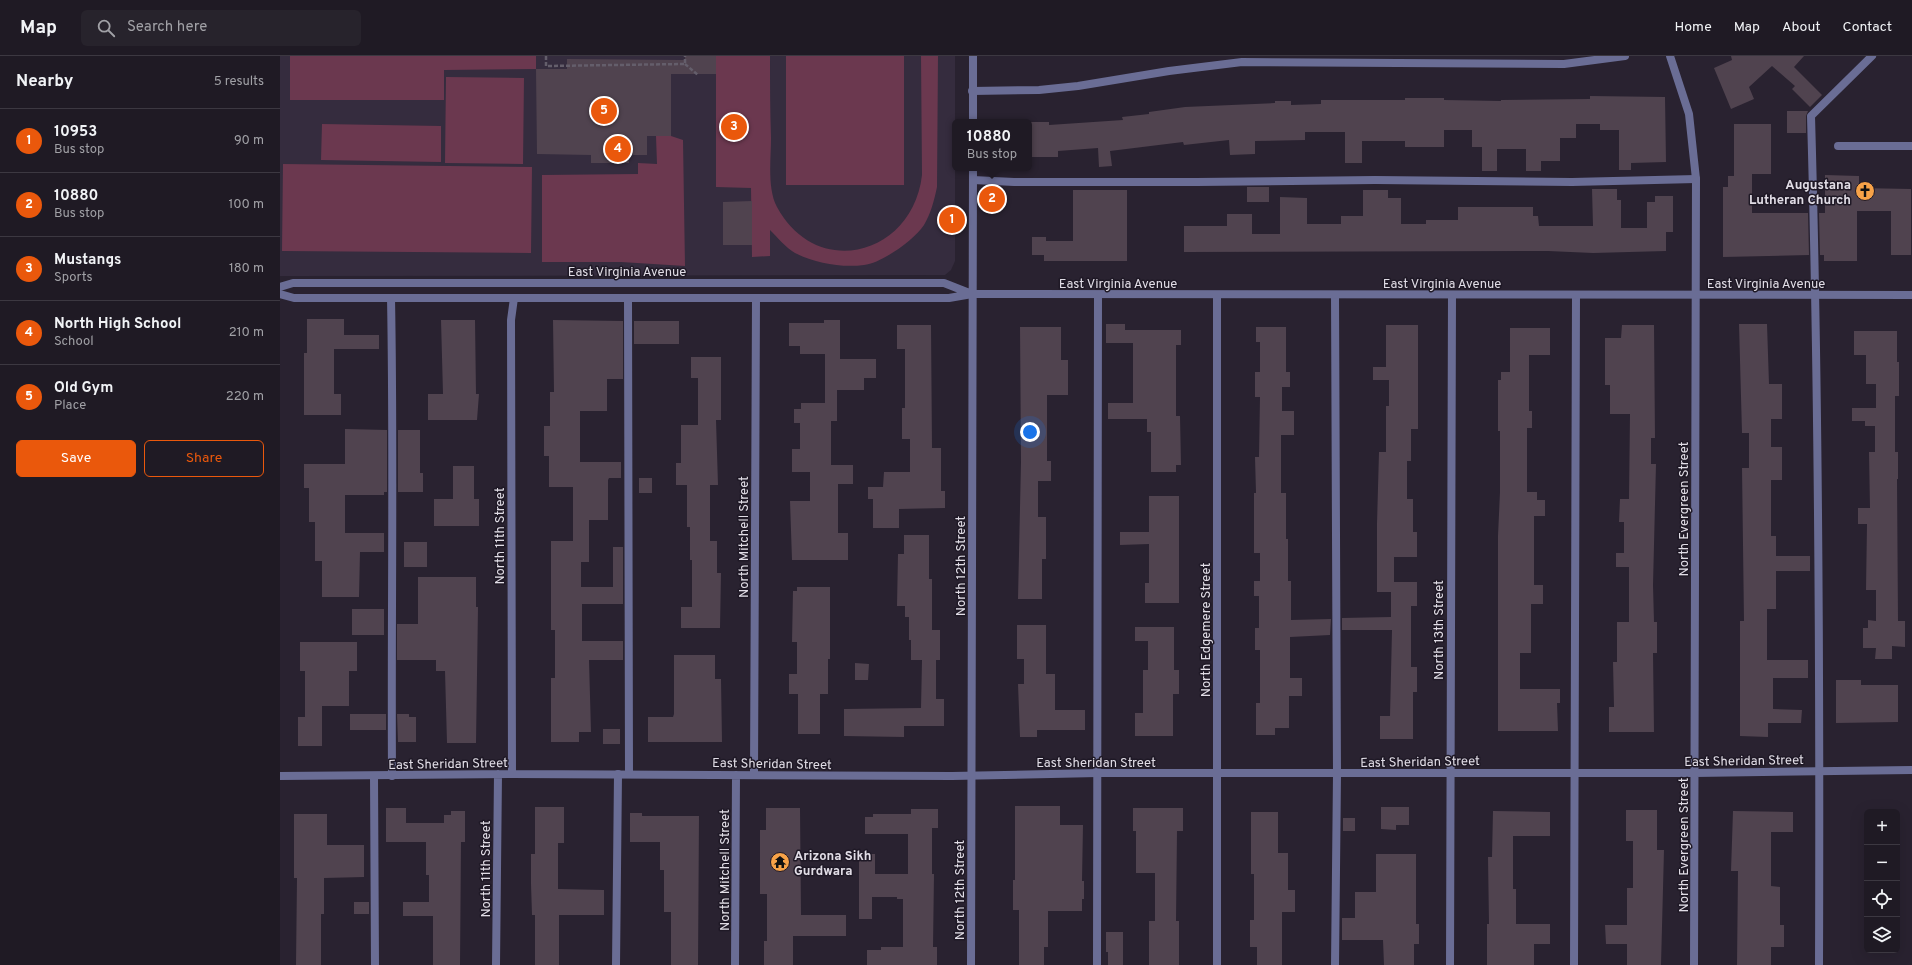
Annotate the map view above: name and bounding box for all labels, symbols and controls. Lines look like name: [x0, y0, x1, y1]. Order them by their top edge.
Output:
search box: [81, 10, 361, 46]
text: Map: [20, 16, 57, 40]
icon: search: [95, 17, 117, 39]
text: Search here: [127, 18, 207, 37]
text: Home: [1675, 19, 1712, 36]
text: Map: [1734, 19, 1760, 36]
text: About: [1782, 19, 1821, 36]
text: Contact: [1843, 19, 1892, 36]
text: Nearby: [16, 71, 73, 93]
text: 5 results: [214, 74, 264, 90]
pin: 5: [591, 96, 617, 126]
pin: 3: [721, 112, 747, 142]
popup: [952, 119, 1032, 171]
text: 10953: [54, 123, 97, 142]
text: 10880: [967, 128, 1011, 147]
text: 1: [26, 133, 32, 149]
text: 90 m: [234, 133, 264, 149]
pin: 4: [605, 134, 631, 164]
text: Bus stop: [54, 142, 104, 158]
text: Bus stop: [967, 147, 1017, 163]
place label: Augustana Lutheran Church: [1749, 178, 1851, 209]
church icon: Augustana Lutheran Church: [1854, 180, 1876, 202]
pin: 2: [979, 184, 1005, 214]
text: 10880: [54, 187, 98, 206]
text: 2: [25, 197, 33, 213]
text: 100 m: [228, 197, 264, 213]
pin: 1: [939, 205, 965, 235]
text: Bus stop: [54, 206, 104, 222]
text: Mustangs: [54, 251, 121, 270]
text: 3: [25, 261, 33, 277]
text: 180 m: [229, 261, 264, 277]
street label: East Virginia Avenue: [568, 265, 686, 281]
text: Sports: [54, 270, 93, 286]
street label: East Virginia Avenue: [1059, 277, 1177, 293]
street label: East Virginia Avenue: [1383, 277, 1501, 293]
street label: East Virginia Avenue: [1707, 277, 1825, 293]
text: North High School: [54, 315, 181, 334]
text: 4: [25, 325, 33, 341]
text: 210 m: [229, 325, 264, 341]
text: School: [54, 334, 94, 350]
text: Old Gym: [54, 379, 113, 398]
text: 5: [25, 389, 33, 405]
text: 220 m: [226, 389, 264, 405]
text: Place: [54, 398, 86, 414]
your location: [1020, 422, 1040, 442]
button: Save: [16, 440, 136, 477]
button: Share: [144, 440, 264, 477]
street label: North Evergreen Street: [1677, 441, 1693, 576]
street label: North Mitchell Street: [737, 476, 753, 598]
street label: North 11th Street: [493, 487, 509, 585]
street label: North 12th Street: [954, 516, 970, 616]
street label: North Edgemere Street: [1199, 563, 1215, 697]
street label: North 13th Street: [1432, 580, 1448, 680]
street label: East Sheridan Street: [1684, 753, 1804, 771]
street label: East Sheridan Street: [1360, 754, 1480, 772]
street label: East Sheridan Street: [388, 756, 508, 774]
street label: East Sheridan Street: [712, 756, 832, 774]
street label: East Sheridan Street: [1036, 756, 1156, 772]
street label: North Evergreen Street: [1677, 777, 1693, 912]
street label: North Mitchell Street: [718, 809, 734, 931]
map controls: [1864, 809, 1900, 953]
button: +: [1864, 809, 1900, 845]
street label: North 11th Street: [479, 820, 495, 918]
street label: North 12th Street: [953, 840, 969, 940]
button: −: [1864, 845, 1900, 881]
place label: Arizona Sikh Gurdwara: [794, 849, 871, 880]
temple icon: Arizona Sikh Gurdwara: [769, 851, 791, 873]
button: locate: [1864, 881, 1900, 917]
button: layers: [1864, 917, 1900, 953]

